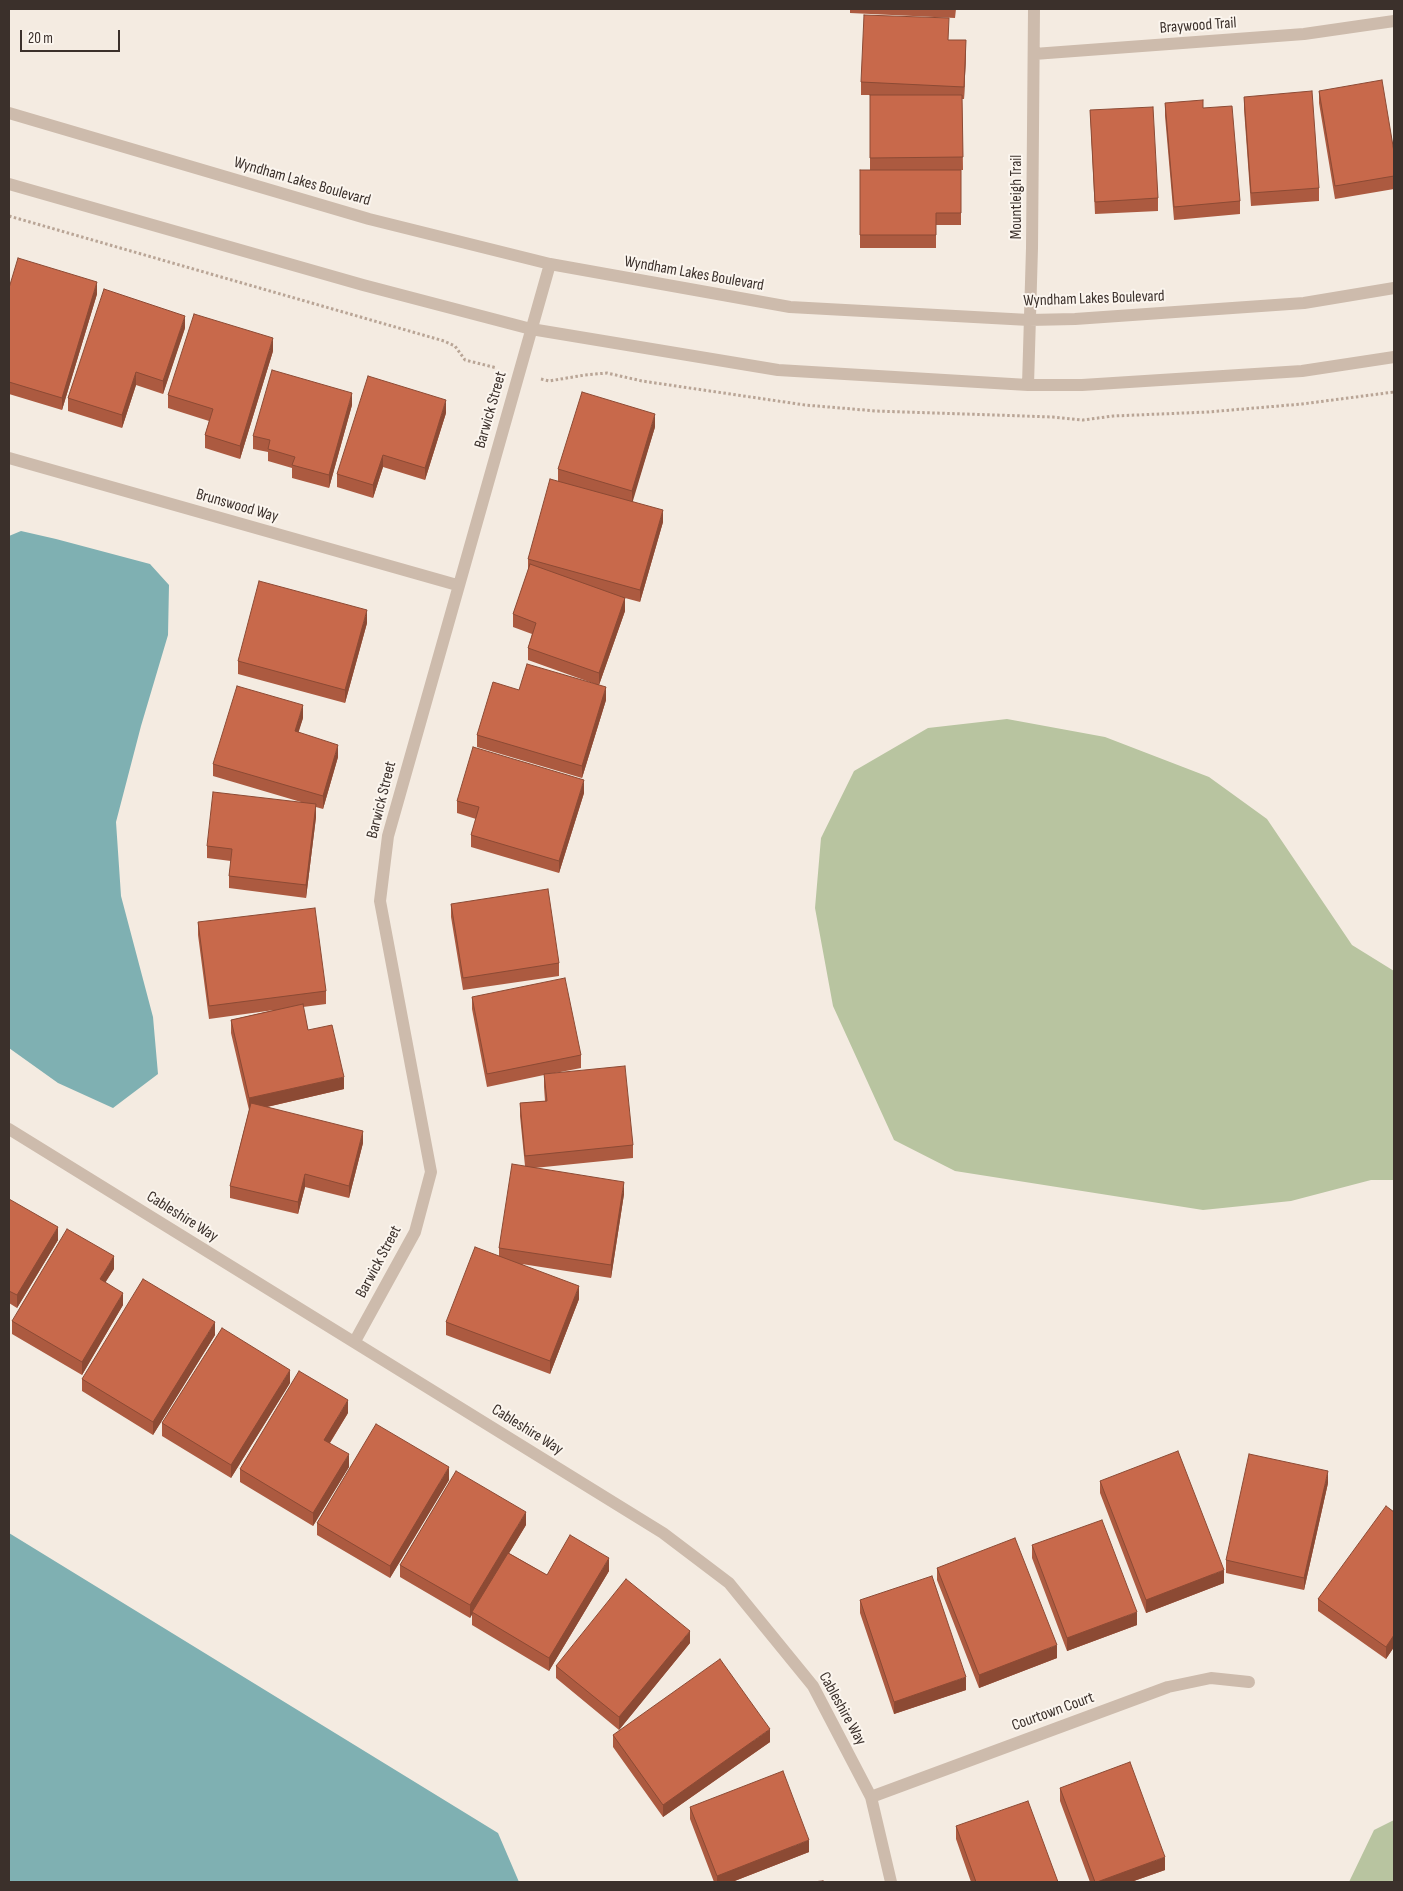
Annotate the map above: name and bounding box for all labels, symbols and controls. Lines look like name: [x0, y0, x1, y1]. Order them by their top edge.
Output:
street label: Braywood Trail: [1159, 14, 1237, 38]
scale bar: [22, 20, 122, 52]
text: 20 m: [28, 29, 53, 48]
street label: Wyndham Lakes Boulevard: [231, 153, 373, 211]
street label: Mountleigh Trail: [1007, 155, 1027, 239]
street label: Wyndham Lakes Boulevard: [623, 252, 765, 296]
street label: Wyndham Lakes Boulevard: [1023, 287, 1165, 311]
street label: Barwick Street: [471, 369, 511, 451]
street label: Brunswood Way: [194, 485, 280, 527]
street label: Barwick Street: [363, 759, 401, 841]
street label: Cableshire Way: [143, 1187, 221, 1247]
street label: Barwick Street: [352, 1223, 406, 1301]
street label: Cableshire Way: [488, 1400, 566, 1460]
street label: Cableshire Way: [814, 1669, 870, 1749]
street label: Courtown Court: [1009, 1688, 1097, 1736]

